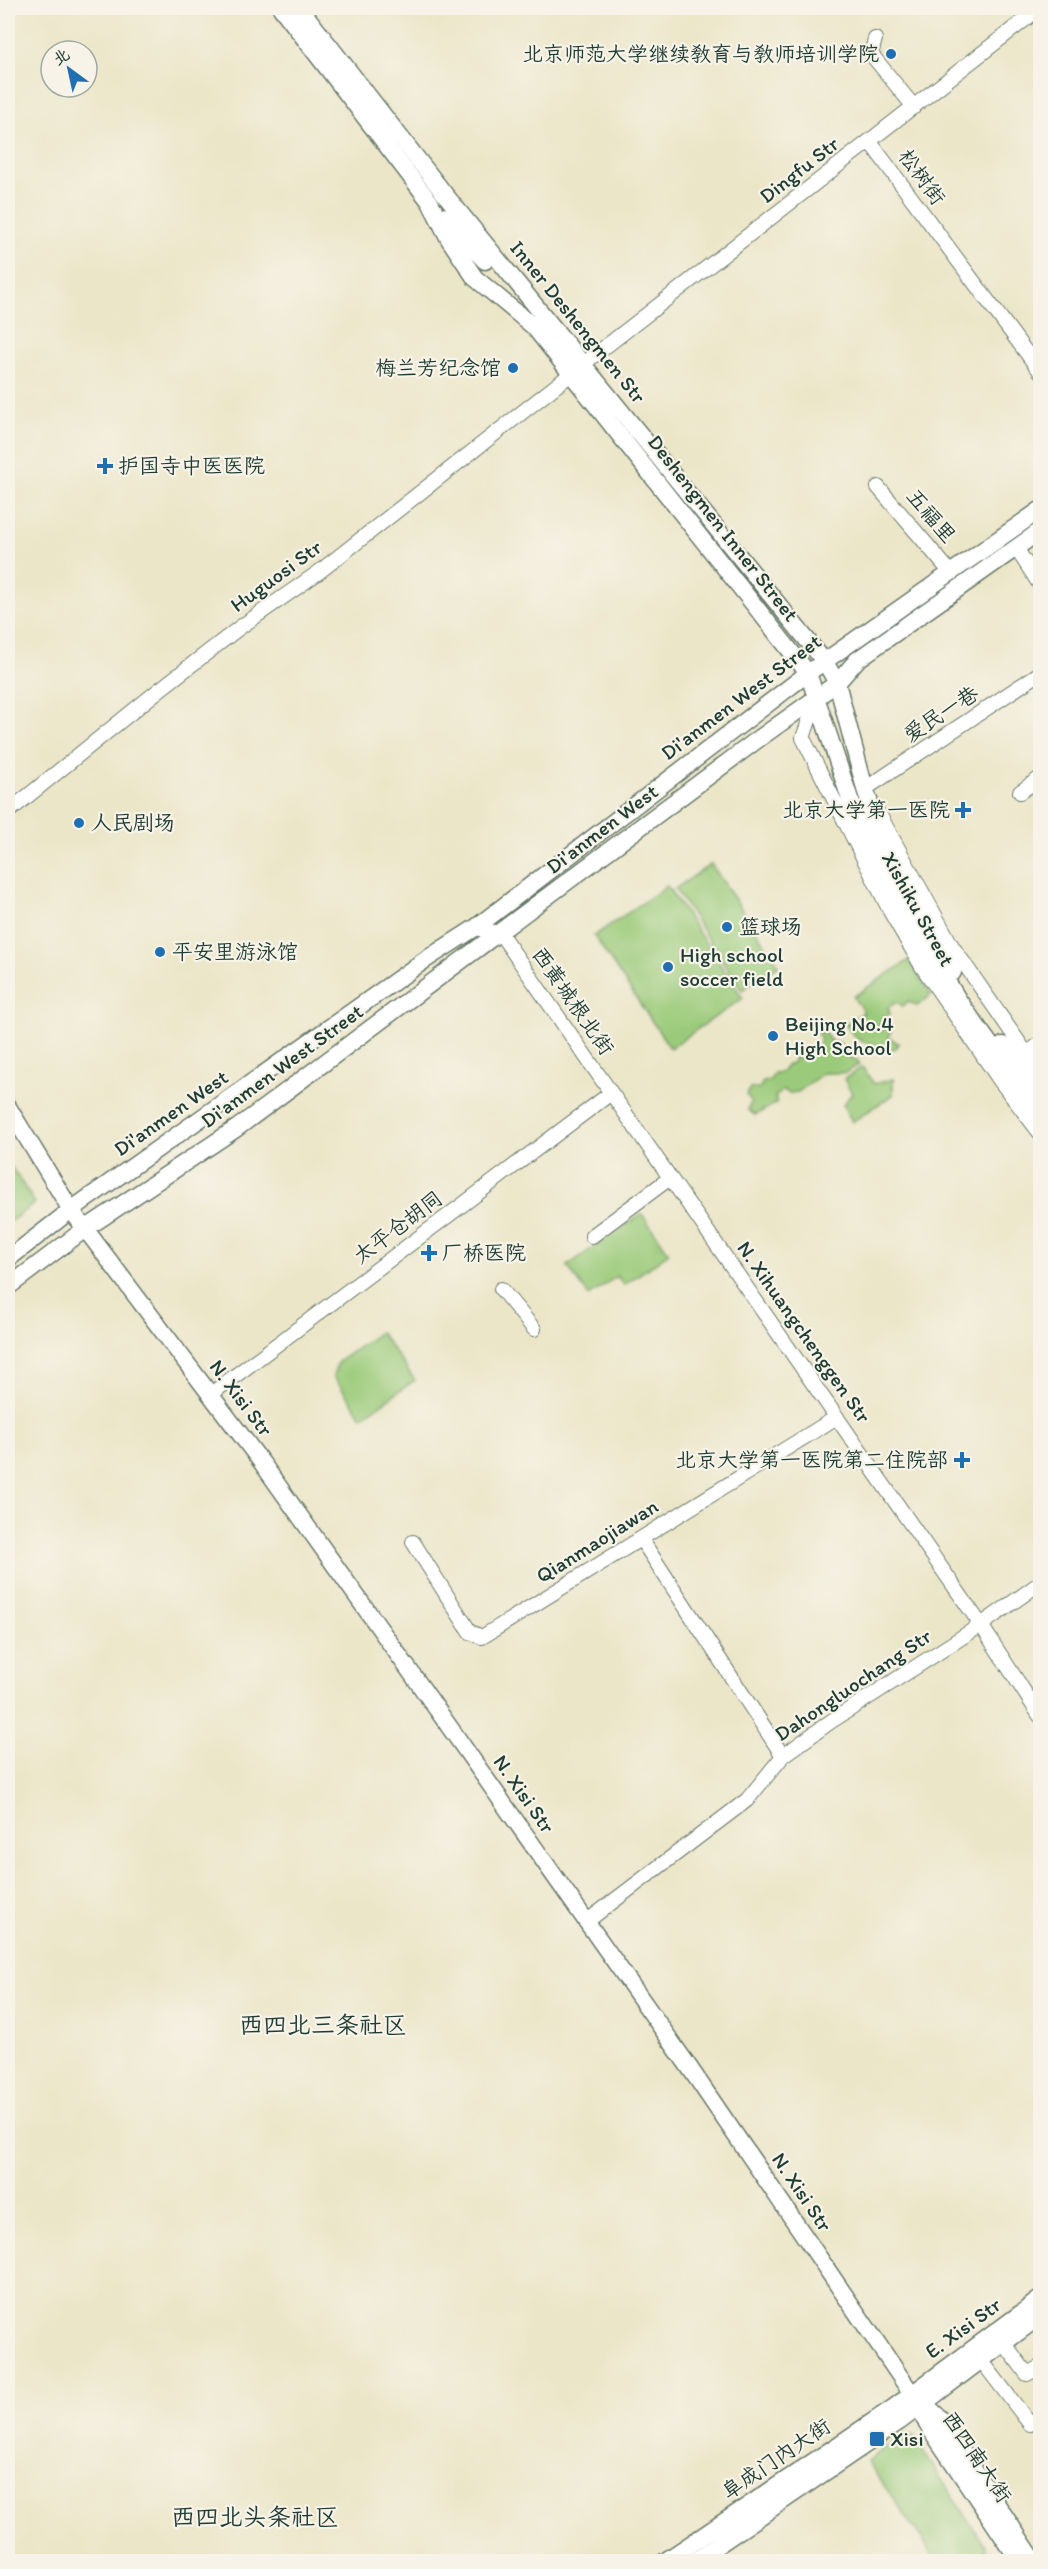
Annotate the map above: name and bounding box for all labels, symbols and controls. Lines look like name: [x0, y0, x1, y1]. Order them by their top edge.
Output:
north arrow: [39, 39, 99, 99]
place label: 北京师范大学继续教育与教师培训学院: [522, 41, 879, 66]
text: 北: [49, 45, 73, 69]
marker: 北京师范大学继续教育与教师培训学院: [884, 47, 898, 61]
street label: Dingfu Str: [754, 131, 843, 208]
street label: 松树街: [894, 144, 951, 210]
street label: Inner Deshengmen Str: [505, 235, 652, 408]
place label: 梅兰芳纪念馆: [375, 355, 501, 380]
marker: 梅兰芳纪念馆: [506, 361, 520, 375]
street label: Deshengmen Inner Street: [643, 429, 804, 626]
place label: 护国寺中医医院: [118, 453, 265, 478]
marker: 护国寺中医医院: [96, 457, 114, 475]
street label: 五福里: [902, 484, 961, 548]
street label: Huguosi Str: [225, 534, 327, 617]
street label: Di'anmen West Street: [656, 628, 826, 765]
street label: 爱民一巷: [899, 680, 983, 747]
street label: Di'anmen West: [541, 778, 663, 879]
place label: 北京大学第一医院: [782, 797, 950, 822]
marker: 北京大学第一医院: [954, 801, 972, 819]
place label: 人民剧场: [91, 810, 175, 835]
marker: 人民剧场: [72, 816, 86, 830]
street label: Xishiku Street: [877, 847, 960, 970]
place label: 篮球场: [739, 914, 802, 939]
marker: 篮球场: [720, 920, 734, 934]
place label: 平安里游泳馆: [172, 939, 298, 964]
street label: 西黄城根北街: [527, 942, 620, 1059]
place label: High school soccer field: [680, 942, 784, 991]
marker: 平安里游泳馆: [153, 945, 167, 959]
marker: High school soccer field: [661, 960, 675, 974]
street label: Di'anmen West Street: [196, 998, 368, 1133]
place label: Beijing No.4 High School: [785, 1011, 894, 1060]
marker: Beijing No.4 High School: [766, 1029, 780, 1043]
street label: Di'anmen West: [109, 1064, 233, 1161]
street label: 太平仓胡同: [348, 1185, 447, 1268]
street label: N. Xihuangchenggen Str: [732, 1236, 877, 1427]
place label: 厂桥医院: [442, 1240, 526, 1265]
marker: 厂桥医院: [420, 1244, 438, 1262]
street label: N. Xisi Str: [204, 1354, 279, 1442]
place label: 北京大学第一医院第二住院部: [675, 1447, 948, 1472]
marker: 北京大学第一医院第二住院部: [953, 1451, 971, 1469]
street label: Qianmaojiawan: [531, 1493, 662, 1588]
street label: Dahongluochang Str: [770, 1623, 936, 1746]
street label: N. Xisi Str: [488, 1750, 561, 1838]
district label: 西四北三条社区: [239, 2010, 407, 2039]
street label: N. Xisi Str: [767, 2148, 838, 2236]
street label: E. Xisi Str: [920, 2291, 1006, 2363]
street label: 西四南大街: [938, 2406, 1017, 2507]
street label: 阜成门内大街: [717, 2413, 835, 2504]
place label: Xisi: [890, 2426, 924, 2451]
marker: Xisi: [868, 2430, 886, 2448]
district label: 西四北头条社区: [171, 2502, 339, 2531]

